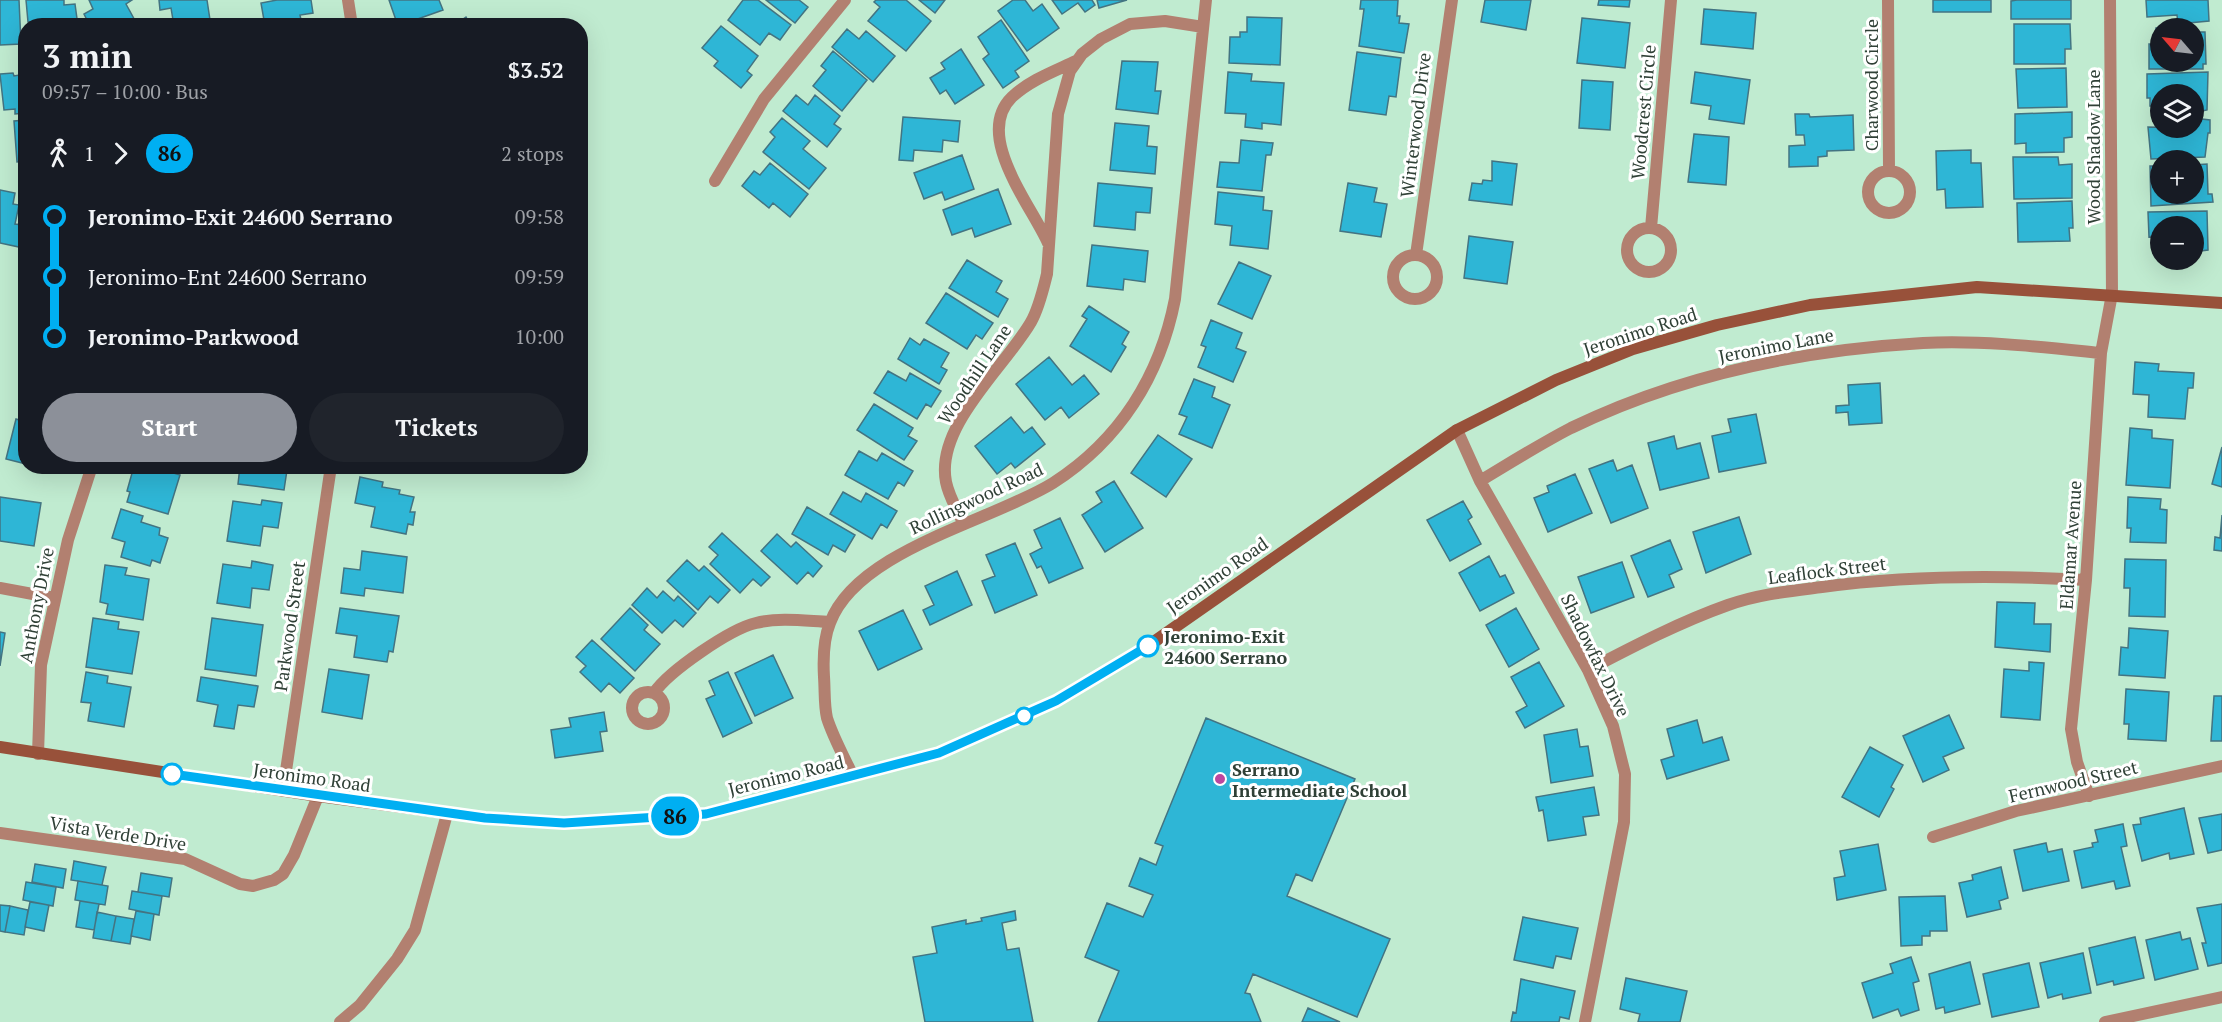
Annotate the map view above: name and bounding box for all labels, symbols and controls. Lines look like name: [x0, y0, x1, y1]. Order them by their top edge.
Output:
north arrow: [2150, 18, 2204, 72]
map controls: [2150, 18, 2204, 270]
street label: Charwood Circle: [1859, 19, 1883, 151]
text: 3 min: [42, 34, 132, 77]
street label: Woodcrest Circle: [1625, 43, 1661, 181]
street label: Winterwood Drive: [1394, 51, 1436, 199]
text: $3.52: [508, 55, 564, 84]
street label: Wood Shadow Lane: [2081, 69, 2105, 225]
text: 09:57 – 10:00 · Bus: [42, 78, 208, 105]
button: layers: [2150, 84, 2204, 138]
icon: walk: [42, 137, 75, 170]
icon: forward: [104, 137, 137, 170]
text: 86: [158, 139, 181, 167]
text: 1: [84, 140, 95, 167]
text: 2 stops: [501, 140, 564, 167]
button: +: [2150, 150, 2204, 204]
text: Jeronimo-Exit 24600 Serrano: [88, 202, 393, 231]
text: 09:58: [515, 203, 564, 230]
button: −: [2150, 216, 2204, 270]
text: Jeronimo-Ent 24600 Serrano: [88, 262, 367, 291]
text: 09:59: [515, 263, 564, 290]
street label: Jeronimo Road: [1580, 301, 1700, 361]
street label: Woodhill Lane: [932, 319, 1016, 429]
text: Jeronimo-Parkwood: [88, 322, 299, 351]
street label: Jeronimo Lane: [1716, 322, 1836, 368]
text: 10:00: [515, 323, 564, 350]
button: Start: [42, 393, 297, 462]
button: Tickets: [309, 393, 564, 462]
street label: Rollingwood Road: [905, 457, 1047, 539]
street label: Eldamar Avenue: [2054, 480, 2086, 610]
street label: Jeronimo Road: [1162, 531, 1272, 619]
street label: Anthony Drive: [13, 545, 59, 665]
street label: Leaflock Street: [1766, 551, 1888, 589]
street label: Parkwood Street: [268, 559, 310, 693]
street label: Shadowfax Drive: [1556, 590, 1636, 720]
place label: Jeronimo-Exit 24600 Serrano: [1164, 624, 1288, 669]
marker: Jeronimo-Exit 24600 Serrano: [1137, 635, 1159, 657]
unlabelled marker: [1015, 707, 1033, 725]
street label: Jeronimo Road: [726, 749, 846, 801]
street label: Fernwood Street: [2006, 754, 2140, 807]
street label: Jeronimo Road: [252, 757, 372, 797]
place label: Serrano Intermediate School: [1232, 757, 1407, 802]
unlabelled marker: [161, 763, 183, 785]
marker: Serrano Intermediate School: [1213, 772, 1227, 786]
line badge: 86: [648, 796, 702, 836]
text: 86: [663, 802, 687, 830]
street label: Vista Verde Drive: [48, 810, 188, 856]

